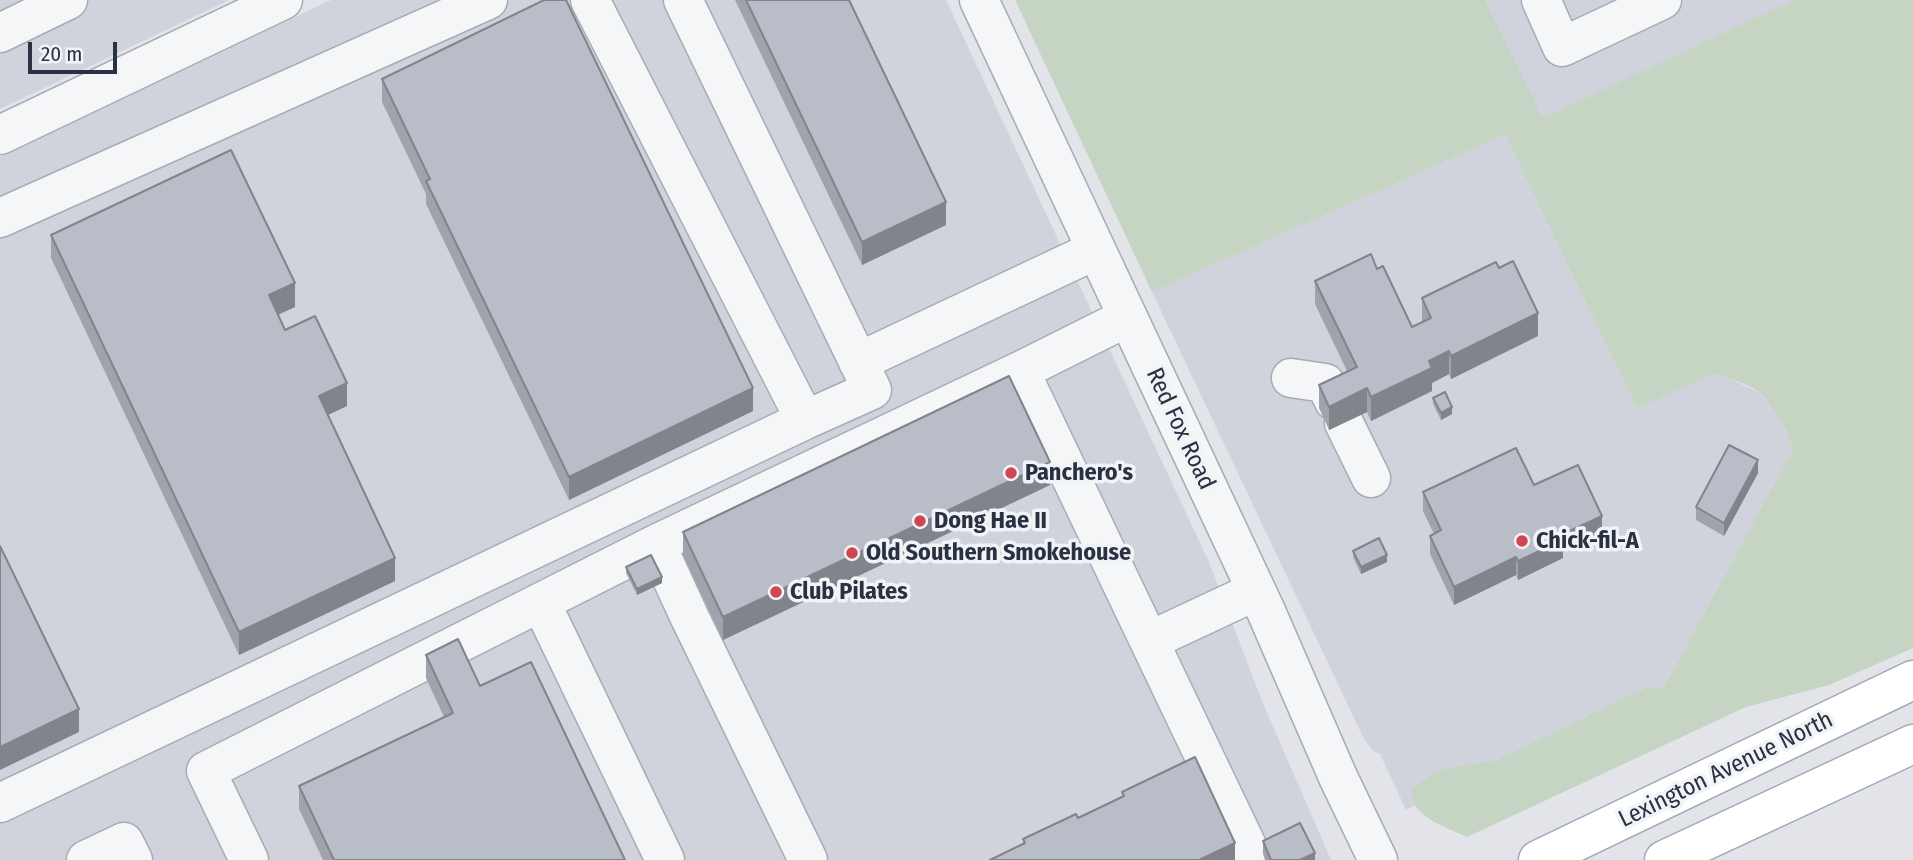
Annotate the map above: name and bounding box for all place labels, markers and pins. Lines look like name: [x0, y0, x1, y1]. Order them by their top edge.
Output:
place label: Panchero's: [1025, 459, 1133, 487]
marker: Panchero's: [1003, 465, 1019, 481]
place label: Dong Hae II: [934, 507, 1047, 535]
marker: Dong Hae II: [912, 513, 928, 529]
place label: Chick-fil-A: [1536, 527, 1639, 555]
marker: Chick-fil-A: [1514, 533, 1530, 549]
place label: Old Southern Smokehouse: [866, 539, 1131, 567]
marker: Old Southern Smokehouse: [844, 545, 860, 561]
place label: Club Pilates: [790, 578, 908, 606]
marker: Club Pilates: [768, 584, 784, 600]

